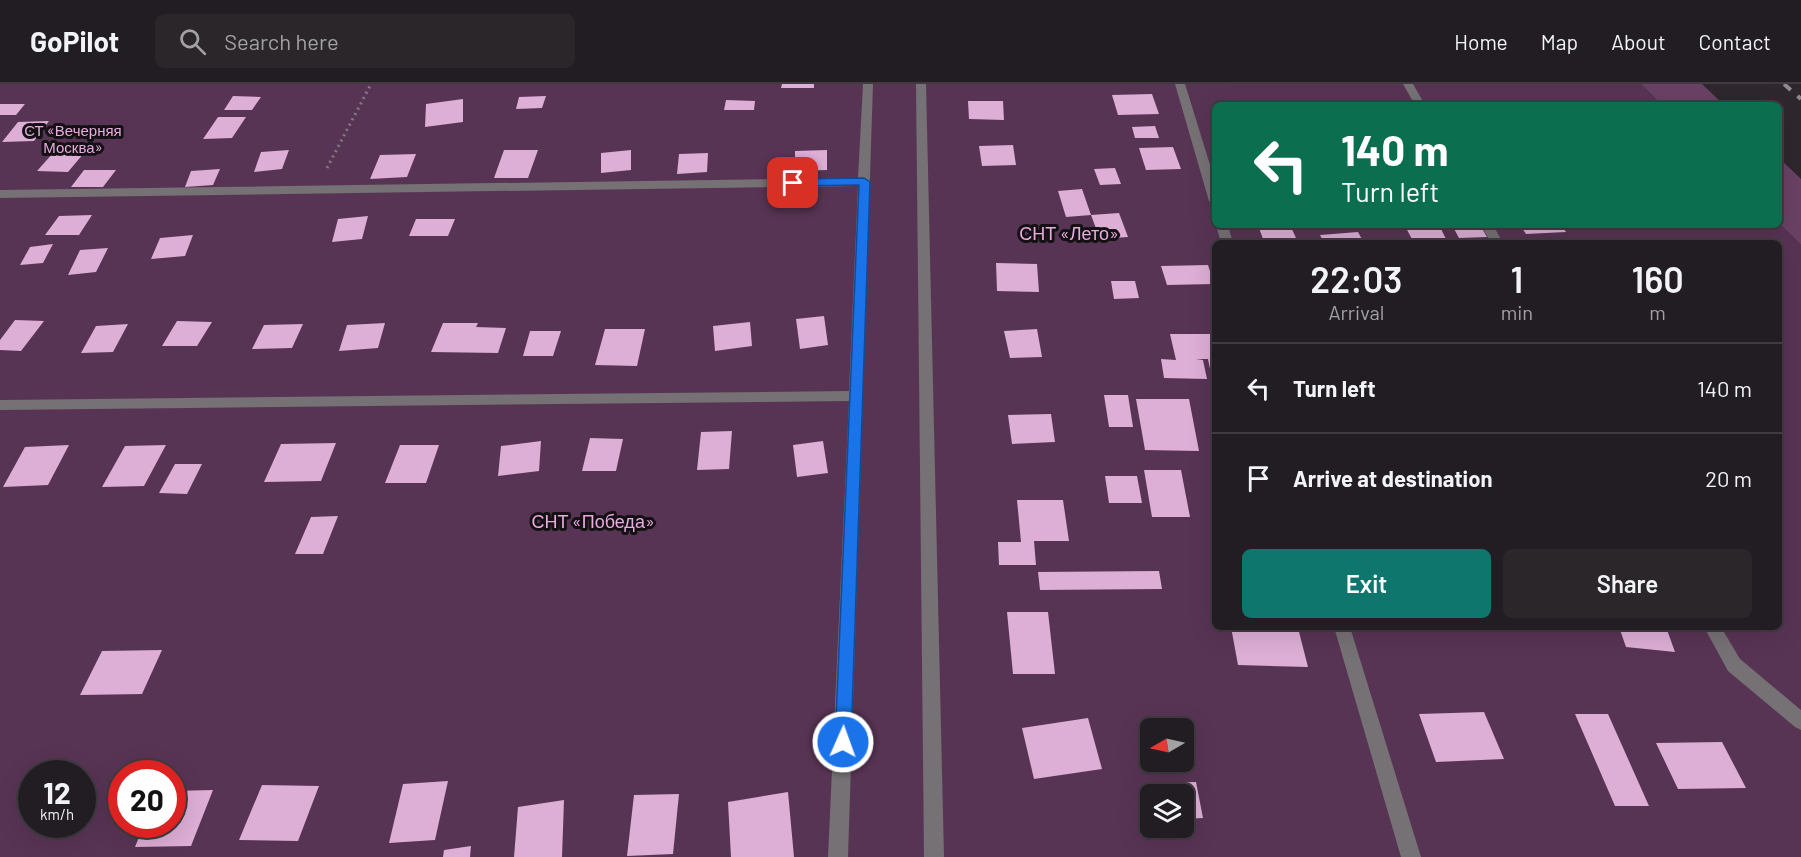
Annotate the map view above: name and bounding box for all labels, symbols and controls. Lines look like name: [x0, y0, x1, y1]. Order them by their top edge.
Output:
search box: [155, 14, 575, 68]
text: GoPilot: [30, 24, 119, 58]
icon: search: [176, 25, 209, 58]
text: Search here: [224, 28, 339, 54]
text: Home: [1454, 29, 1508, 54]
text: Map: [1541, 29, 1578, 54]
text: About: [1611, 29, 1666, 54]
text: Contact: [1699, 29, 1771, 54]
park label: СТ «Вечерняя Москва»: [24, 121, 122, 156]
text: 140 m: [1341, 124, 1449, 174]
icon: left: [1242, 126, 1320, 204]
pin: [767, 157, 818, 208]
icon: arrive: [776, 166, 809, 199]
text: Turn left: [1341, 175, 1439, 207]
park label: СНТ «Лето»: [1019, 222, 1119, 244]
text: 22:03: [1310, 257, 1402, 300]
text: 1: [1511, 257, 1523, 300]
text: 160: [1631, 257, 1684, 300]
text: Arrival: [1328, 300, 1384, 324]
text: min: [1501, 300, 1533, 324]
text: m: [1649, 300, 1666, 324]
icon: left: [1242, 372, 1275, 405]
text: Turn left: [1293, 375, 1376, 401]
text: 140 m: [1697, 375, 1752, 401]
icon: arrive: [1242, 462, 1275, 495]
text: Arrive at destination: [1293, 465, 1492, 491]
text: 20 m: [1705, 465, 1752, 491]
park label: СНТ «Победа»: [531, 510, 655, 532]
button: Exit: [1242, 549, 1491, 618]
button: Share: [1503, 549, 1752, 618]
position arrow: [811, 710, 875, 774]
north arrow: [1140, 718, 1194, 772]
map controls: [1140, 718, 1194, 838]
speed limit sign: 20: [108, 760, 186, 838]
text: 12: [43, 774, 71, 810]
button: layers: [1140, 784, 1194, 838]
text: km/h: [40, 805, 74, 823]

